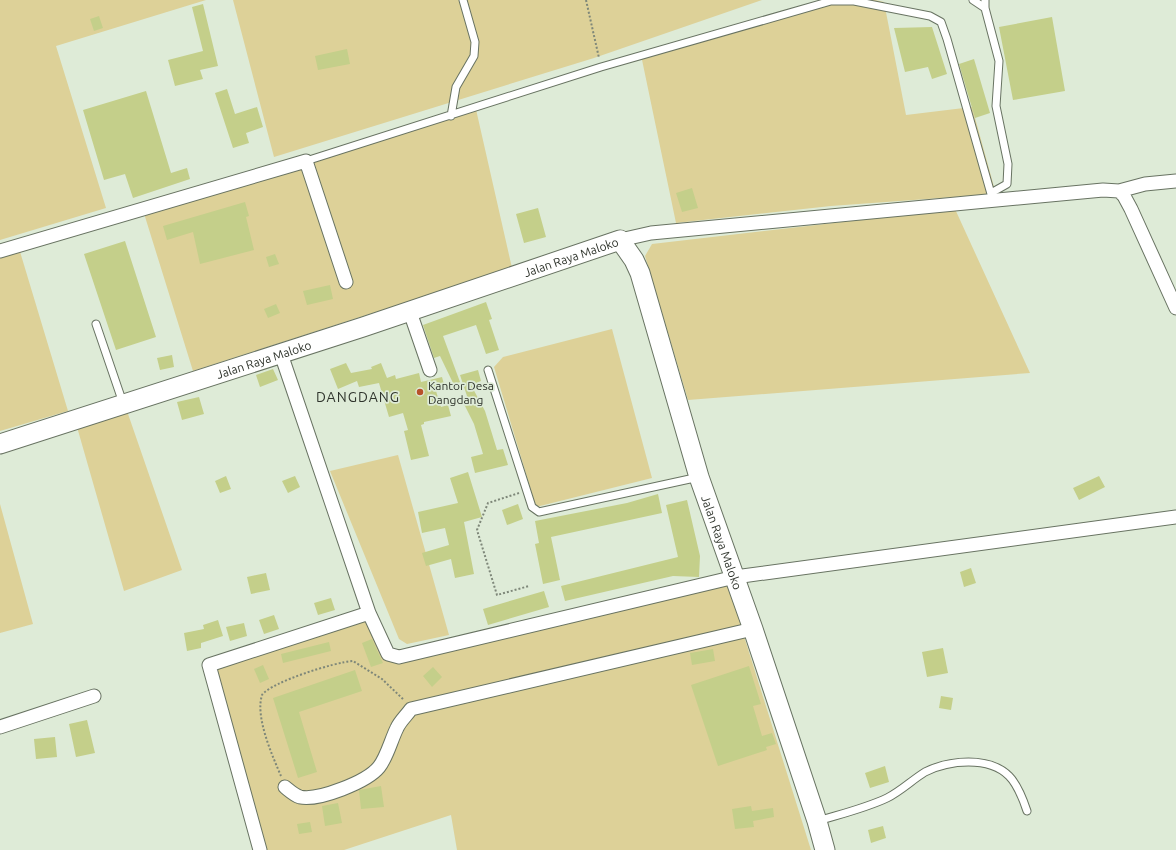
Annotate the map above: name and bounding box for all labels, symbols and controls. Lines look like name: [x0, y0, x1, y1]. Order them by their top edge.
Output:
street label: Jalan Raya Maloko: [522, 235, 620, 279]
street label: Jalan Raya Maloko: [215, 338, 313, 380]
place label: Kantor Desa Dangdang: [428, 379, 494, 406]
marker: Kantor Desa Dangdang: [415, 387, 425, 397]
district label: DANGDANG: [316, 389, 400, 405]
street label: Jalan Raya Maloko: [699, 493, 745, 591]

